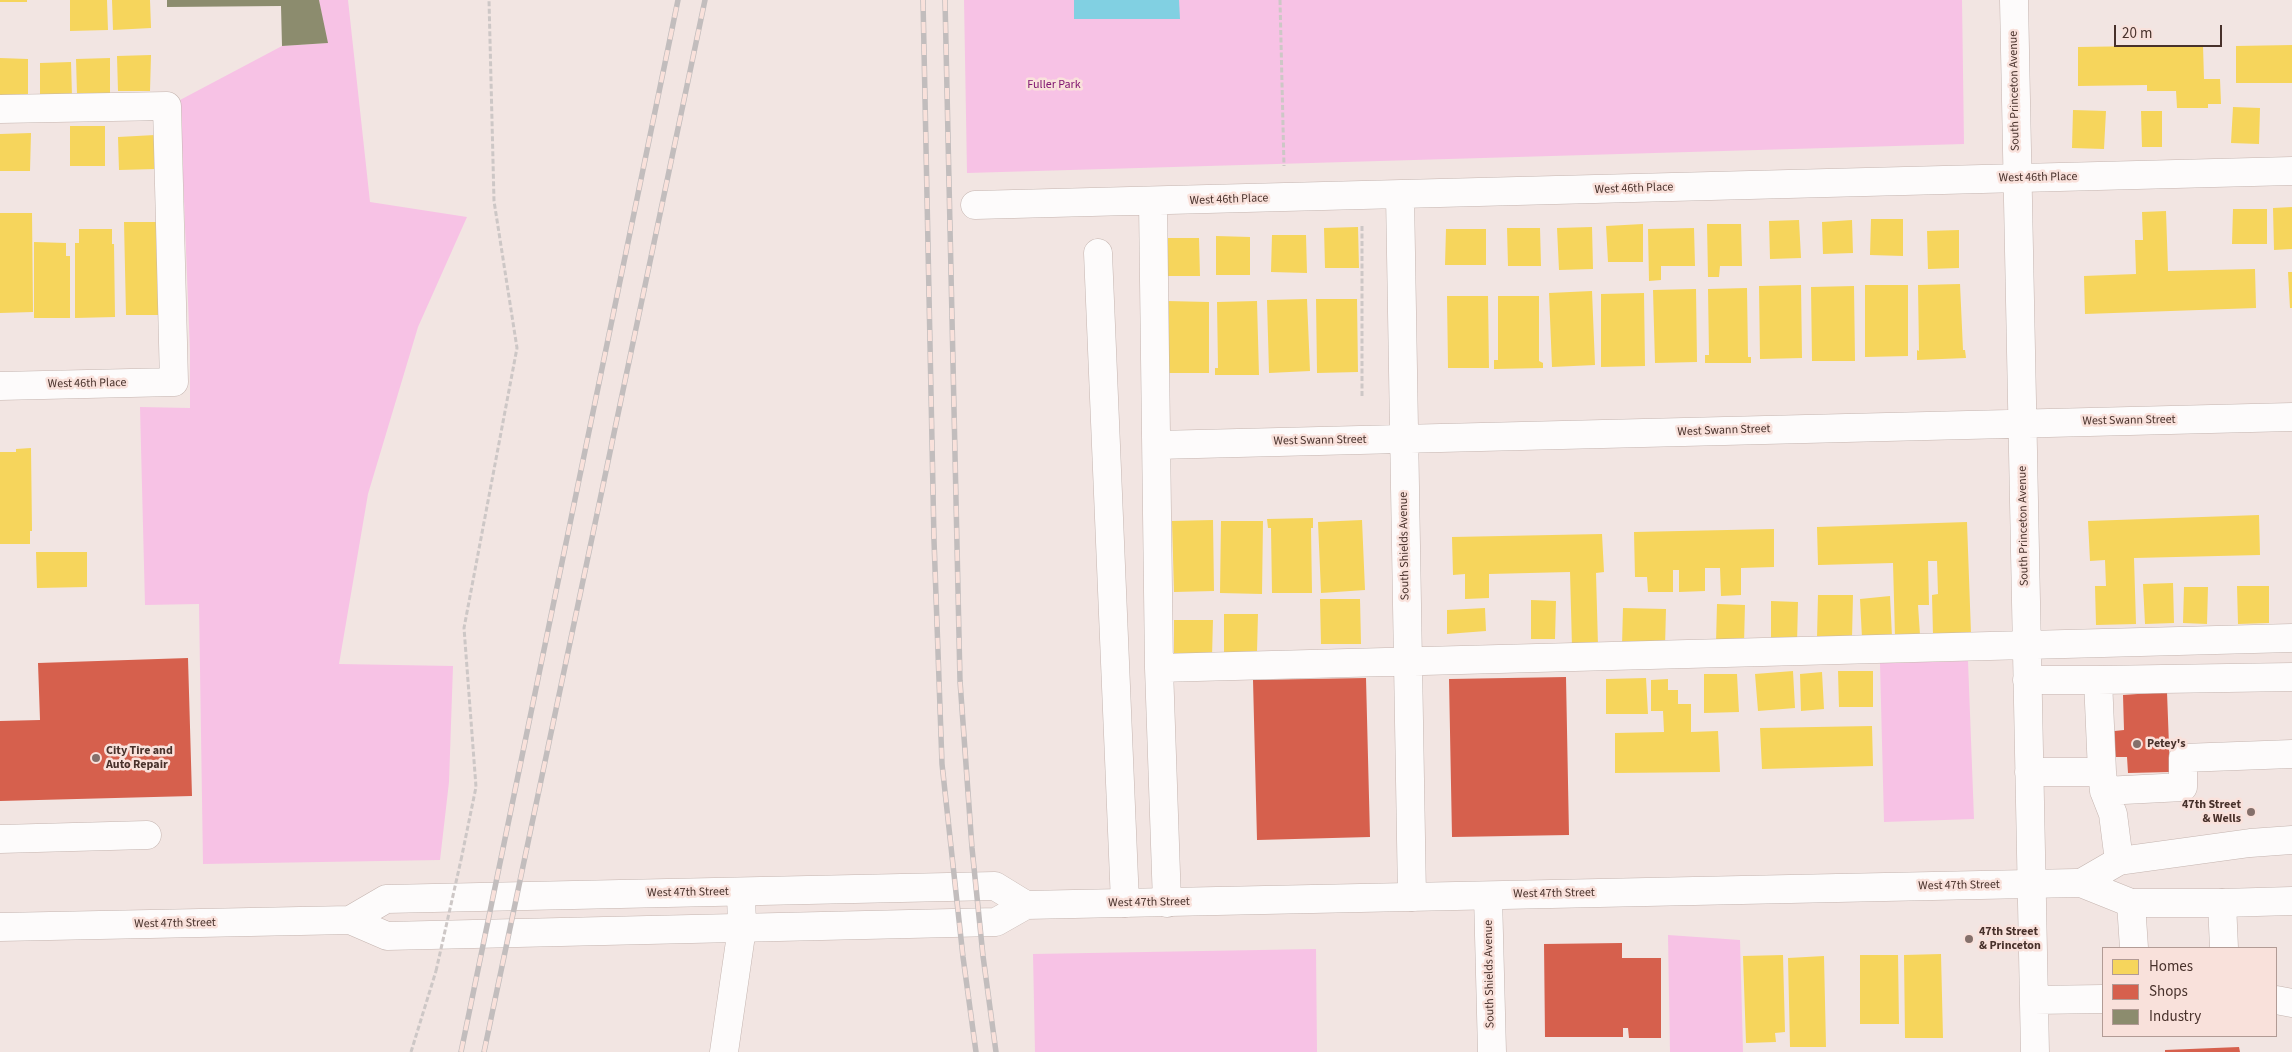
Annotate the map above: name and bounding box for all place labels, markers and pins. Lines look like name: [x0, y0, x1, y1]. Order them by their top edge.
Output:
place label: Petey's: [2147, 737, 2185, 751]
marker: Petey's: [2131, 738, 2143, 750]
place label: City Tire and Auto Repair: [106, 744, 173, 772]
marker: City Tire and Auto Repair: [90, 752, 102, 764]
place label: 47th Street & Wells: [2182, 798, 2241, 826]
marker: 47th Street & Wells: [2245, 806, 2257, 818]
place label: 47th Street & Princeton: [1979, 925, 2041, 953]
marker: 47th Street & Princeton: [1963, 933, 1975, 945]

